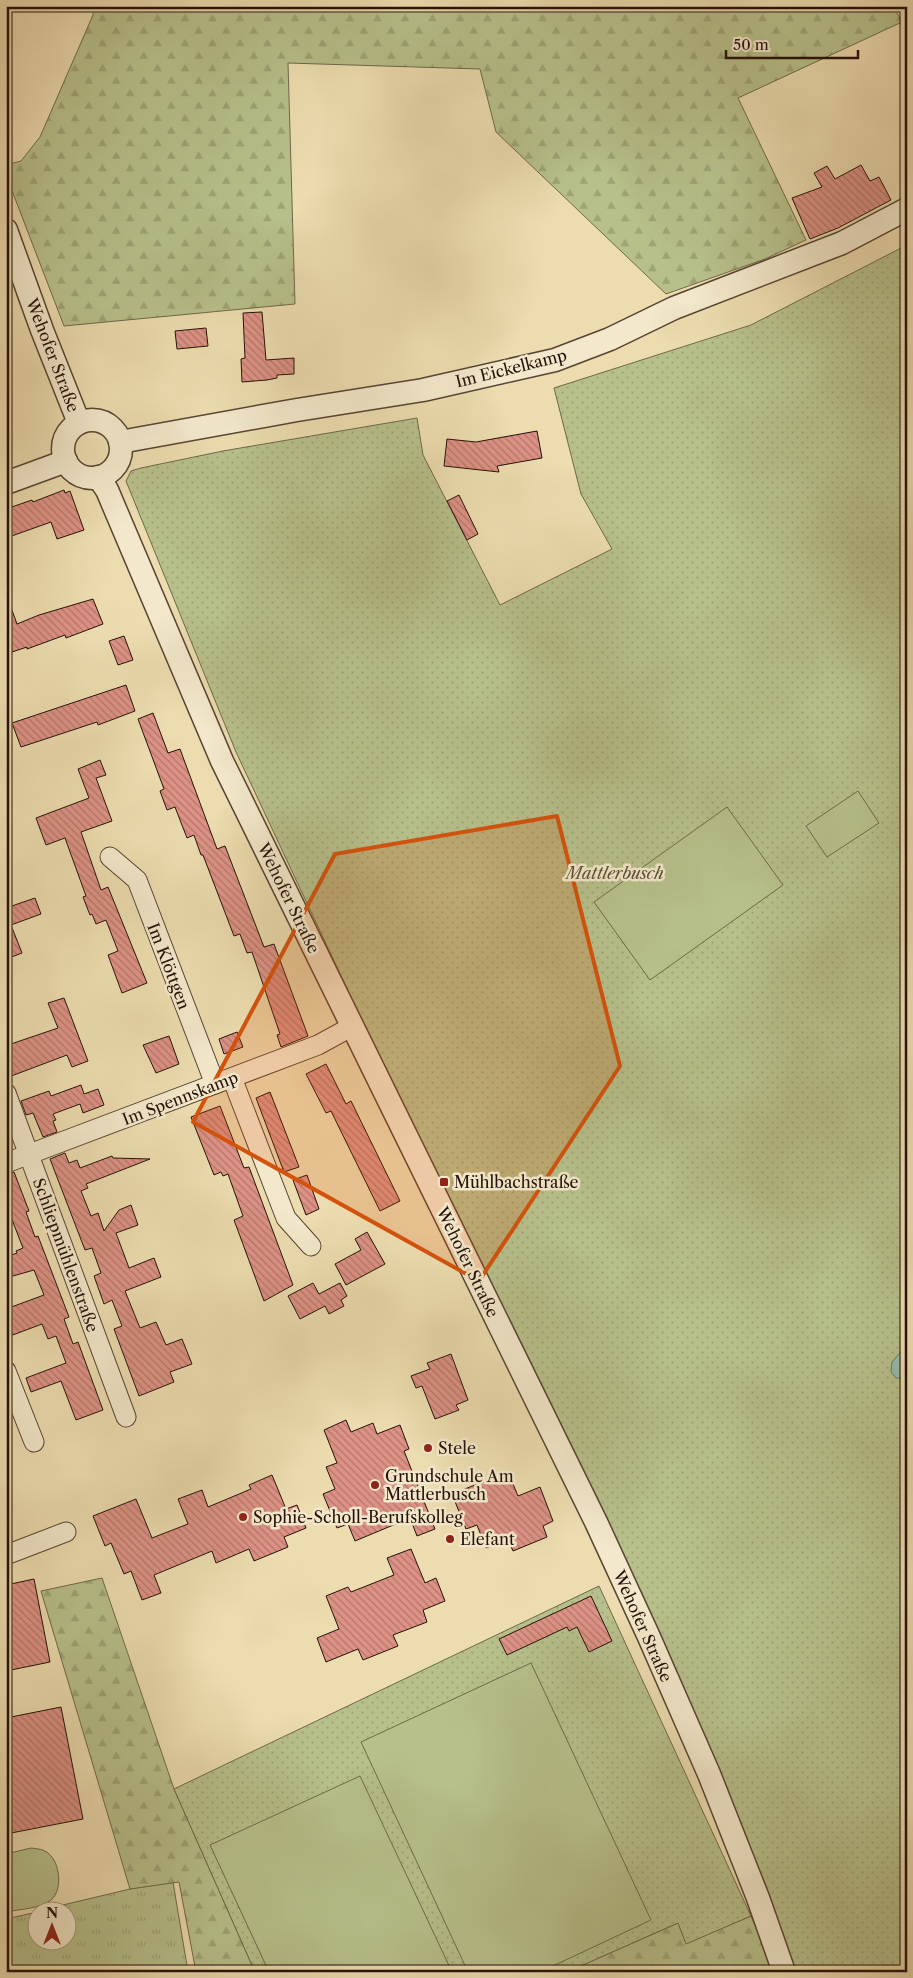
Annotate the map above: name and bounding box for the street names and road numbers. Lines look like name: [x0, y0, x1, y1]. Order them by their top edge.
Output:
street label: Wehofer Straße: [22, 294, 84, 415]
street label: Im Eickelkamp: [453, 344, 569, 391]
street label: Wehofer Straße: [253, 839, 324, 957]
street label: Im Klöttgen: [143, 920, 195, 1012]
street label: Im Spennskamp: [119, 1067, 241, 1129]
street label: Schliepmühlenstraße: [29, 1175, 103, 1335]
street label: Wehofer Straße: [432, 1203, 503, 1321]
street label: Wehofer Straße: [609, 1566, 677, 1685]

